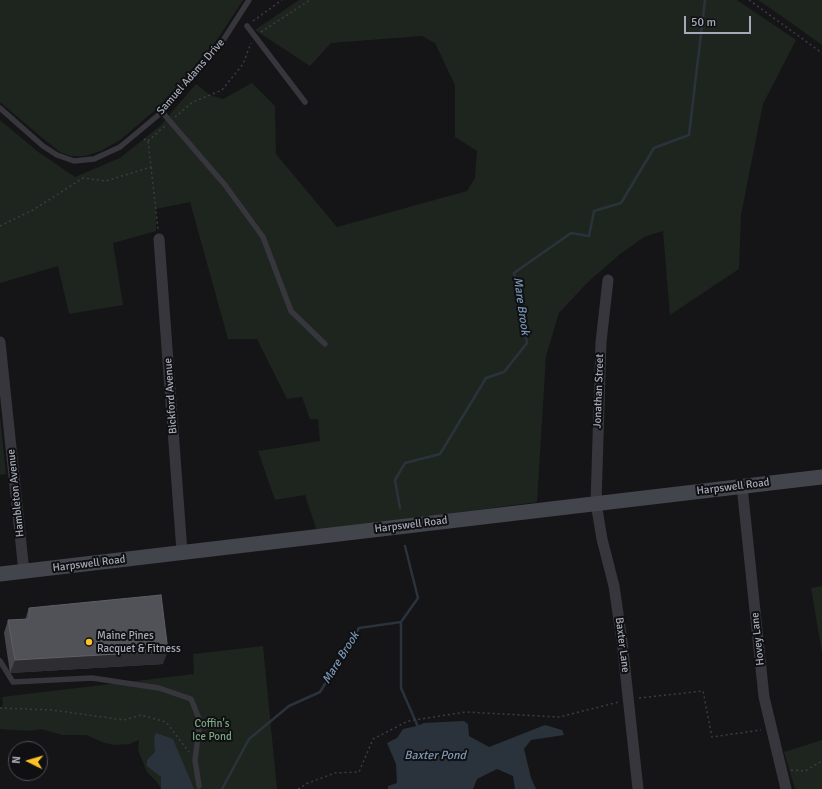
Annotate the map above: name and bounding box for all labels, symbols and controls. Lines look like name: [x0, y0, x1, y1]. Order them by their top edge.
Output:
scale bar: [686, 8, 753, 34]
text: 50 m: [691, 15, 716, 30]
street label: Samuel Adams Drive: [154, 36, 228, 118]
water label: Mare Brook: [510, 276, 532, 336]
street label: Jonathan Street: [591, 353, 607, 429]
street label: Bickford Avenue: [162, 358, 180, 434]
street label: Hambleton Avenue: [5, 448, 27, 538]
street label: Harpswell Road: [696, 476, 770, 498]
street label: Harpswell Road: [374, 514, 448, 536]
street label: Harpswell Road: [52, 553, 126, 575]
street label: Hovey Lane: [749, 612, 767, 666]
street label: Baxter Lane: [612, 617, 632, 673]
place label: Maine Pines Racquet & Fitness: [97, 629, 181, 655]
water label: Mare Brook: [319, 629, 363, 687]
marker: Maine Pines Racquet & Fitness: [84, 637, 94, 647]
park label: Coffin's Ice Pond: [192, 717, 232, 743]
north arrow: [8, 741, 48, 781]
water label: Baxter Pond: [404, 749, 466, 763]
text: N: [10, 756, 23, 764]

